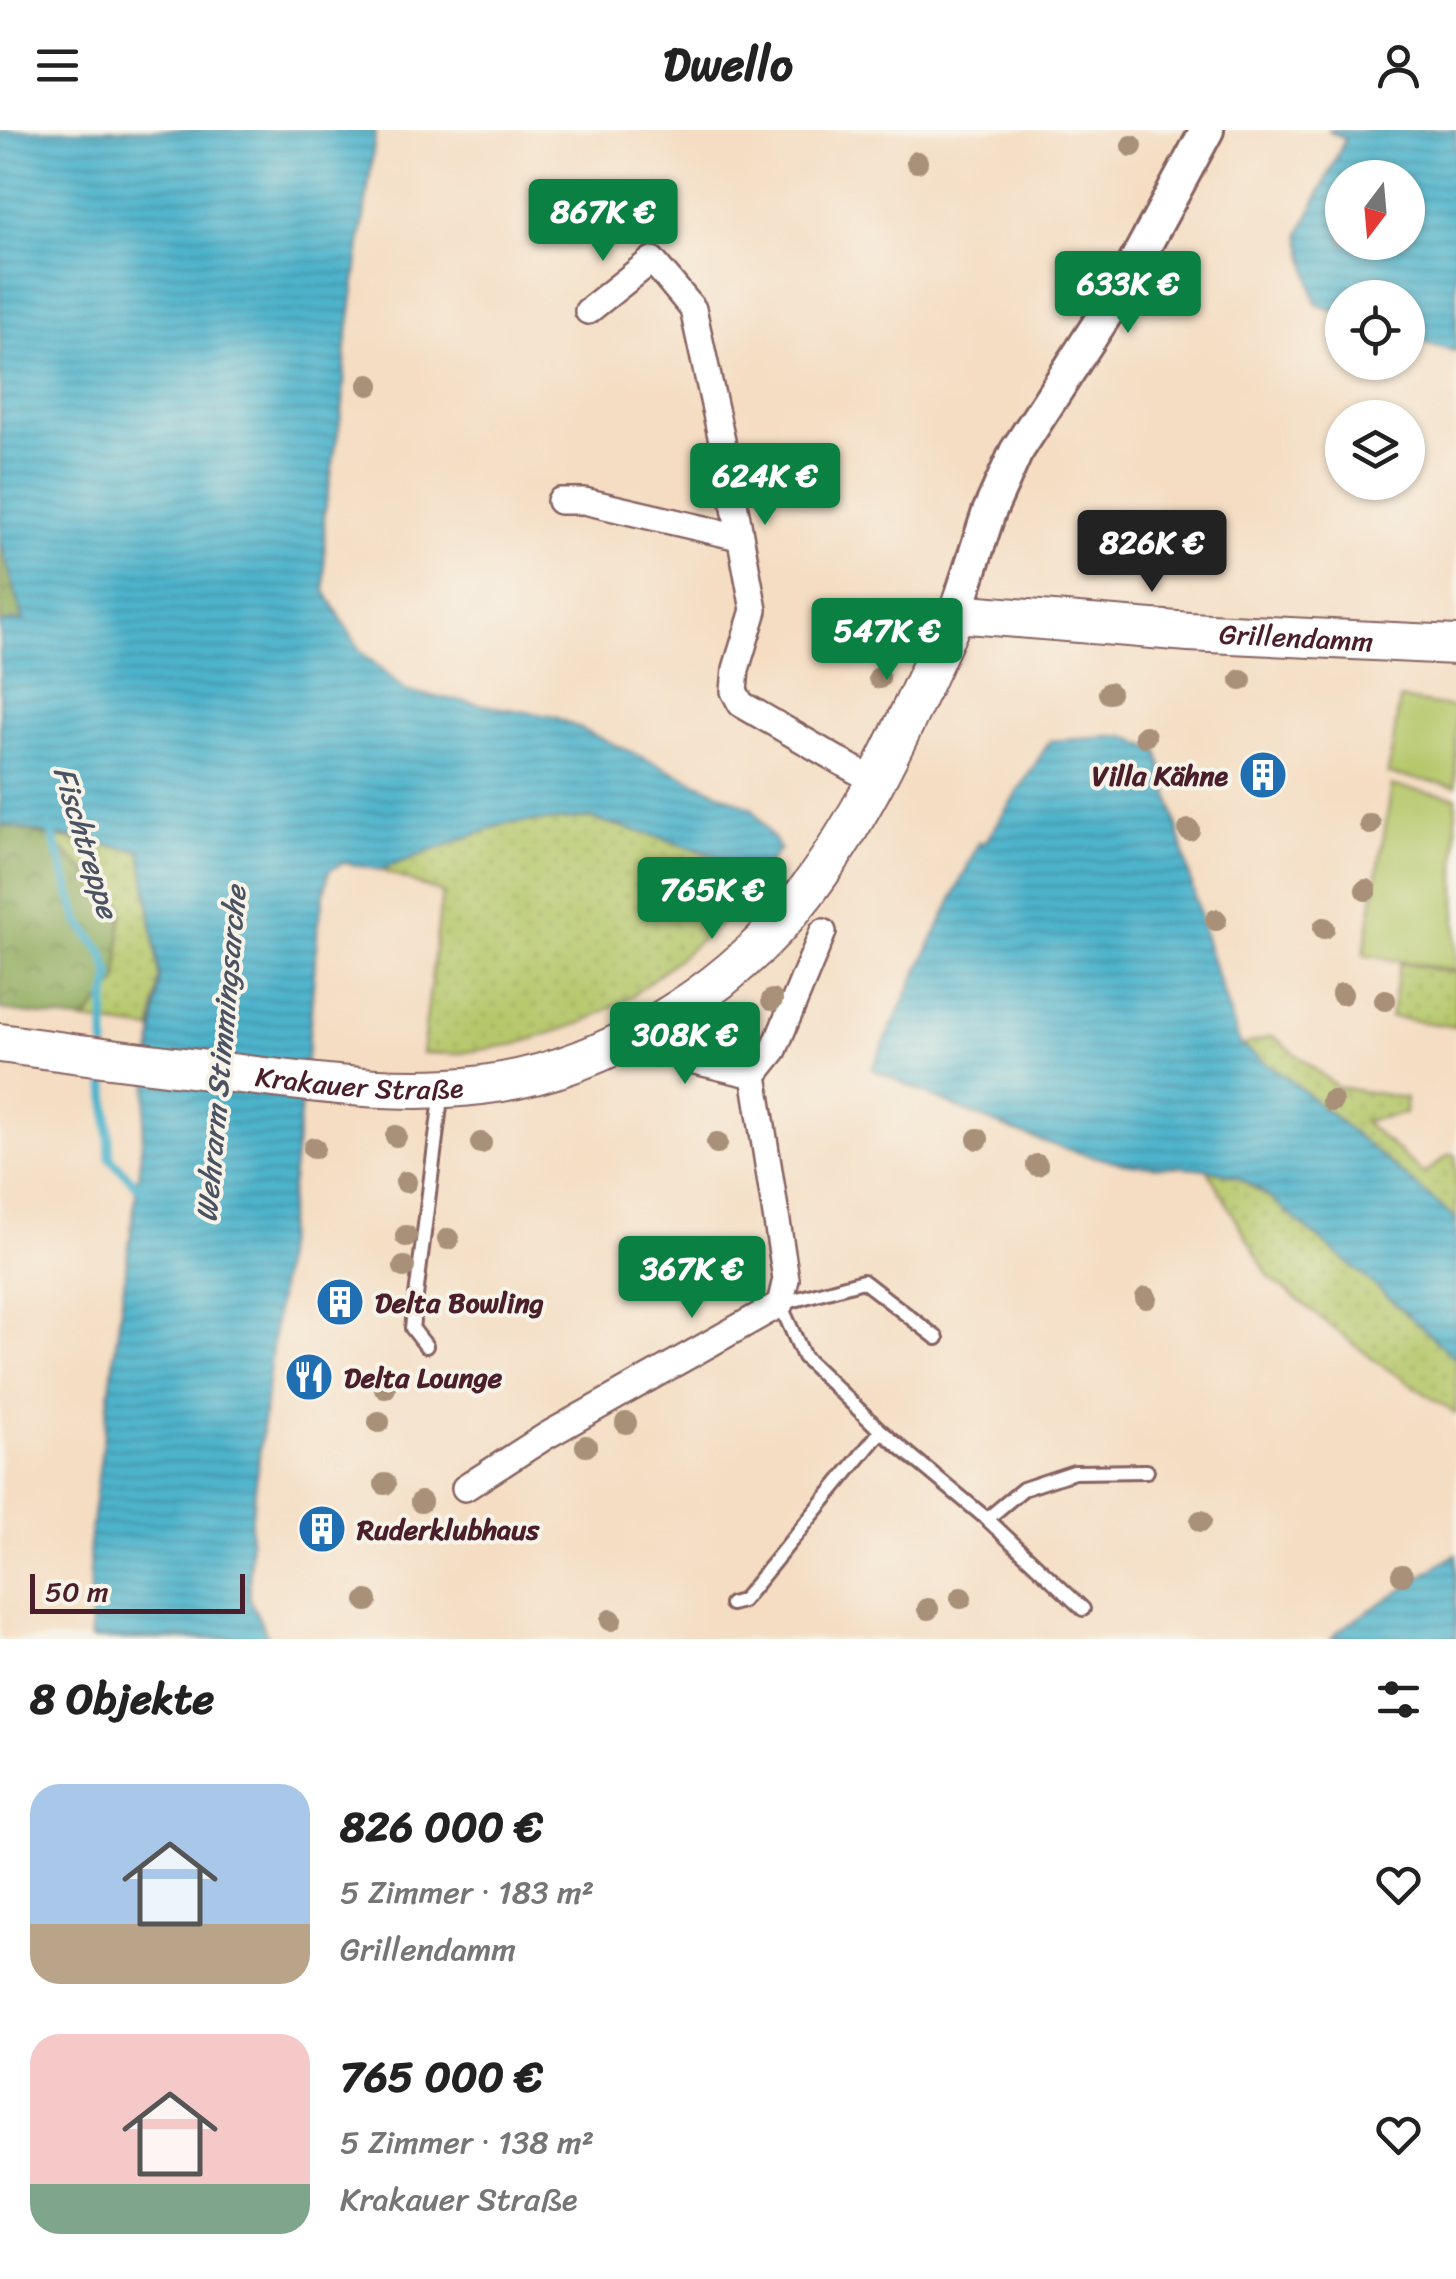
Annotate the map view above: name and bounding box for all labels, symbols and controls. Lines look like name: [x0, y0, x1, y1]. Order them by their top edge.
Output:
text: Dwello: [663, 25, 793, 105]
icon: menu: [30, 38, 85, 93]
icon: person: [1371, 38, 1426, 93]
north arrow: [1325, 160, 1425, 260]
map controls: [1325, 160, 1425, 500]
pin: 867K €: [522, 179, 684, 264]
text: 867K €: [551, 183, 655, 240]
pin: 633K €: [1047, 251, 1209, 336]
text: 633K €: [1077, 255, 1179, 312]
button: locate: [1325, 280, 1425, 380]
button: layers: [1325, 400, 1425, 500]
pin: 624K €: [684, 443, 846, 528]
text: 624K €: [712, 447, 818, 504]
pin: 826K €: [1071, 510, 1233, 595]
text: 826K €: [1100, 514, 1204, 571]
pin: 547K €: [806, 598, 968, 683]
text: 547K €: [834, 602, 940, 659]
street label: Grillendamm: [1218, 609, 1374, 665]
building icon: Villa Kähne: [1237, 749, 1289, 801]
place label: Villa Kähne: [1092, 751, 1229, 800]
water label: Fischtreppe: [37, 759, 135, 927]
pin: 765K €: [631, 857, 793, 942]
text: 765K €: [659, 861, 765, 918]
water label: Wehrarm Stimmingsarche: [179, 881, 263, 1224]
pin: 308K €: [604, 1002, 766, 1087]
text: 308K €: [632, 1006, 738, 1063]
street label: Krakauer Straße: [253, 1052, 465, 1114]
pin: 367K €: [611, 1236, 773, 1321]
text: 367K €: [640, 1240, 744, 1297]
building icon: Delta Bowling: [314, 1276, 366, 1328]
place label: Delta Bowling: [375, 1278, 544, 1327]
restaurant icon: Delta Lounge: [283, 1351, 335, 1403]
place label: Delta Lounge: [344, 1353, 503, 1402]
building icon: Ruderklubhaus: [296, 1503, 348, 1555]
place label: Ruderklubhaus: [356, 1505, 540, 1554]
text: 50 m: [45, 1567, 109, 1616]
scale bar: [30, 1569, 245, 1614]
text: 8 Objekte: [30, 1662, 214, 1736]
icon: filters: [1371, 1672, 1426, 1727]
text: 826 000 €: [340, 1790, 543, 1864]
icon: home: [110, 1824, 230, 1944]
icon: heart: [1371, 1857, 1426, 1912]
text: 5 Zimmer · 183 m²: [340, 1864, 594, 1921]
text: Grillendamm: [340, 1921, 516, 1978]
text: 765 000 €: [340, 2040, 543, 2114]
icon: home: [110, 2074, 230, 2194]
icon: heart: [1371, 2107, 1426, 2162]
text: 5 Zimmer · 138 m²: [340, 2114, 594, 2171]
text: Krakauer Straße: [340, 2171, 578, 2228]

